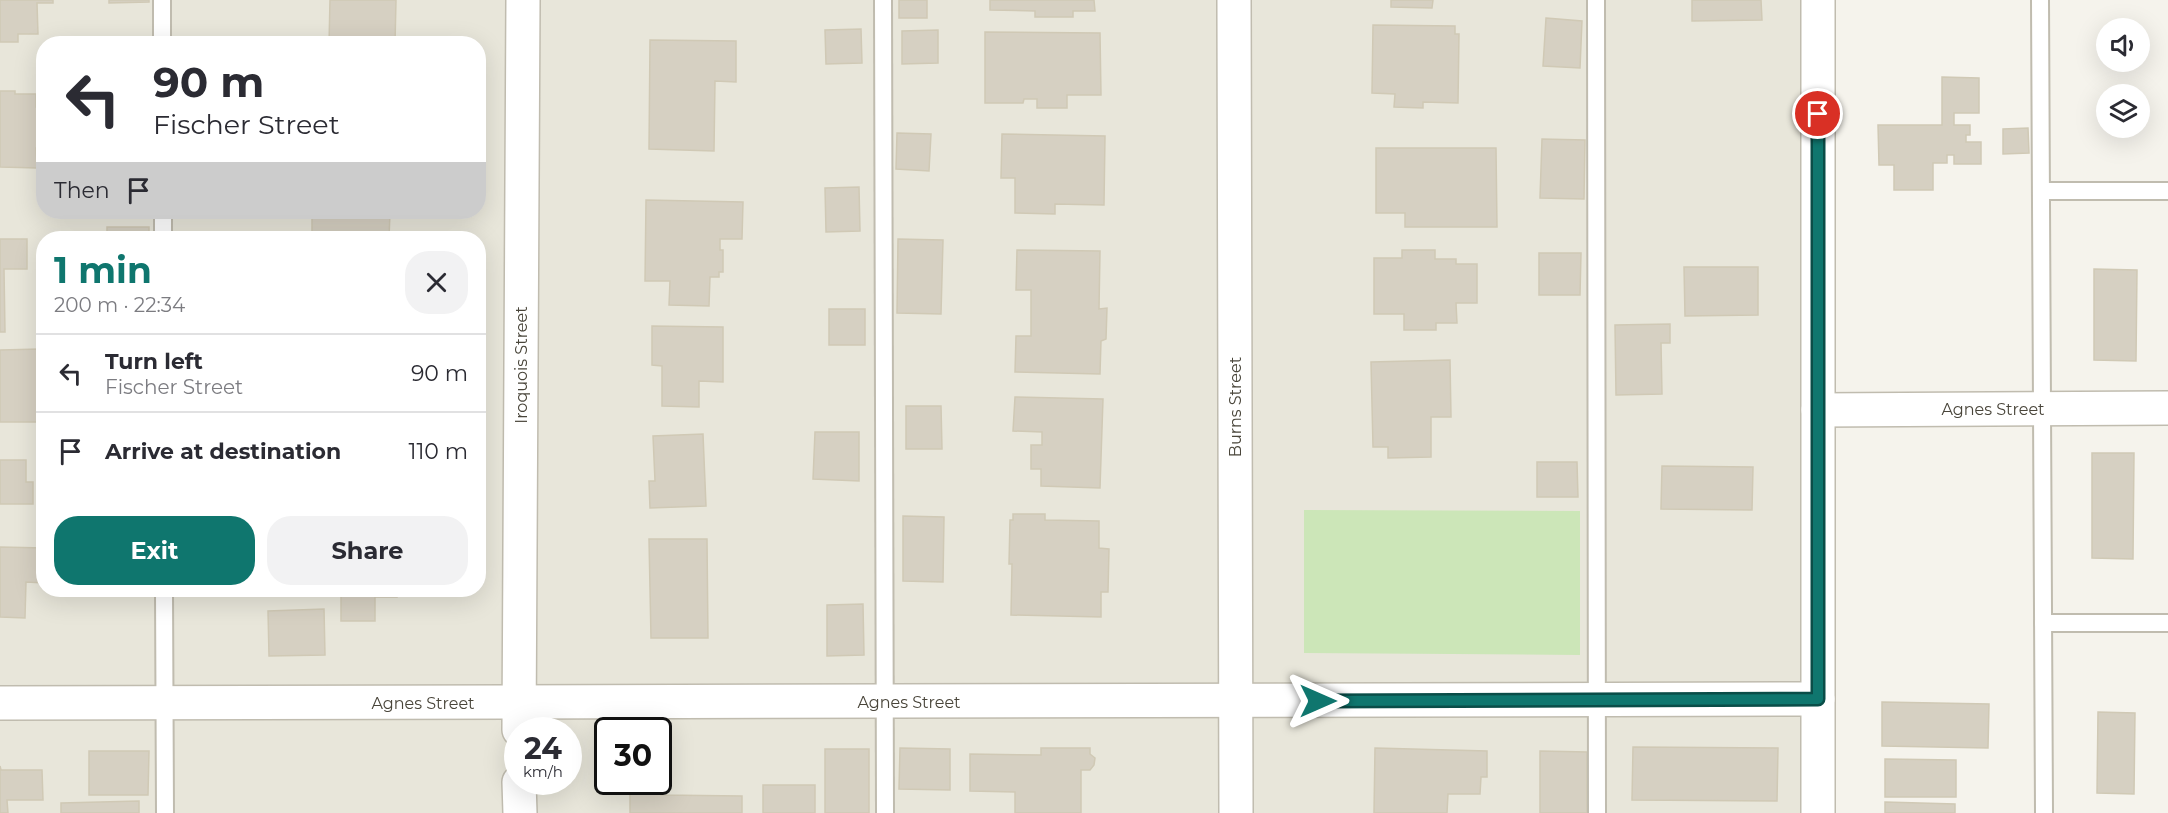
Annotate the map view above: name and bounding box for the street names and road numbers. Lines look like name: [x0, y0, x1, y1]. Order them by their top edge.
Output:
street label: Iroquois Street: [512, 306, 531, 424]
street label: Burns Street: [1226, 356, 1245, 457]
street label: Agnes Street: [1941, 400, 2045, 419]
street label: Agnes Street: [857, 693, 961, 712]
street label: Agnes Street: [371, 694, 475, 713]

